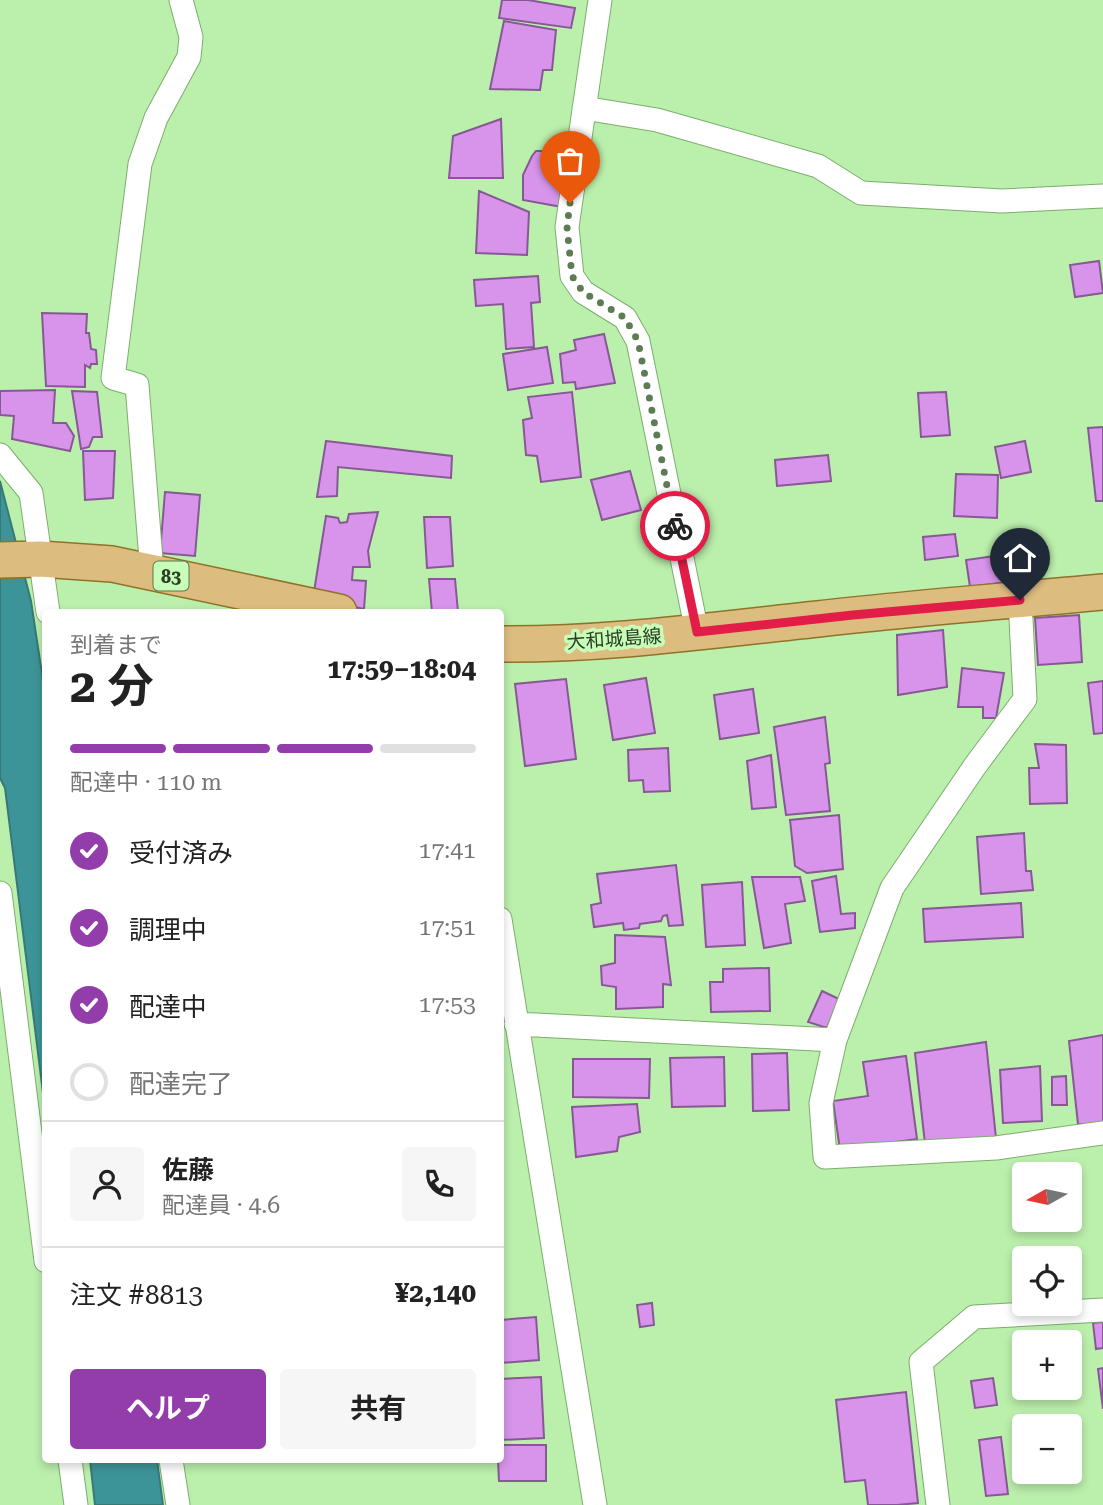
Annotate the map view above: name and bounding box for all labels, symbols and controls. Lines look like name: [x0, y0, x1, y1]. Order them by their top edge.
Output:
pin: [540, 131, 600, 203]
icon: bag: [551, 142, 589, 180]
courier: [640, 491, 710, 561]
icon: bike: [656, 507, 694, 545]
pin: [990, 528, 1050, 600]
icon: home: [1001, 539, 1039, 577]
road number: 83: [154, 562, 188, 590]
street label: 大和城島線: [566, 624, 662, 654]
text: 到着まで: [70, 632, 162, 659]
text: 17:59–18:04: [327, 654, 476, 684]
text: 2 分: [70, 659, 153, 713]
text: 配達中 · 110 m: [70, 769, 222, 796]
icon: check: [70, 832, 108, 870]
text: 17:41: [419, 837, 476, 864]
text: 受付済み: [129, 838, 233, 868]
icon: check: [70, 909, 108, 947]
text: 17:51: [419, 914, 476, 941]
text: 調理中: [129, 915, 207, 945]
icon: check: [70, 986, 108, 1024]
text: 17:53: [419, 991, 476, 1018]
text: 配達中: [129, 992, 207, 1022]
text: 配達完了: [129, 1069, 233, 1099]
button: person: [70, 1147, 144, 1221]
button: phone: [402, 1147, 476, 1221]
text: 佐藤: [162, 1155, 214, 1185]
north arrow: [1012, 1162, 1082, 1232]
map controls: [1012, 1162, 1082, 1484]
text: 配達員 · 4.6: [162, 1192, 280, 1219]
button: locate: [1012, 1246, 1082, 1316]
text: ¥2,140: [395, 1278, 476, 1308]
text: 注文 #8813: [70, 1280, 203, 1310]
button: +: [1012, 1330, 1082, 1400]
button: ヘルプ: [70, 1369, 266, 1449]
button: 共有: [280, 1369, 476, 1449]
button: −: [1012, 1414, 1082, 1484]

